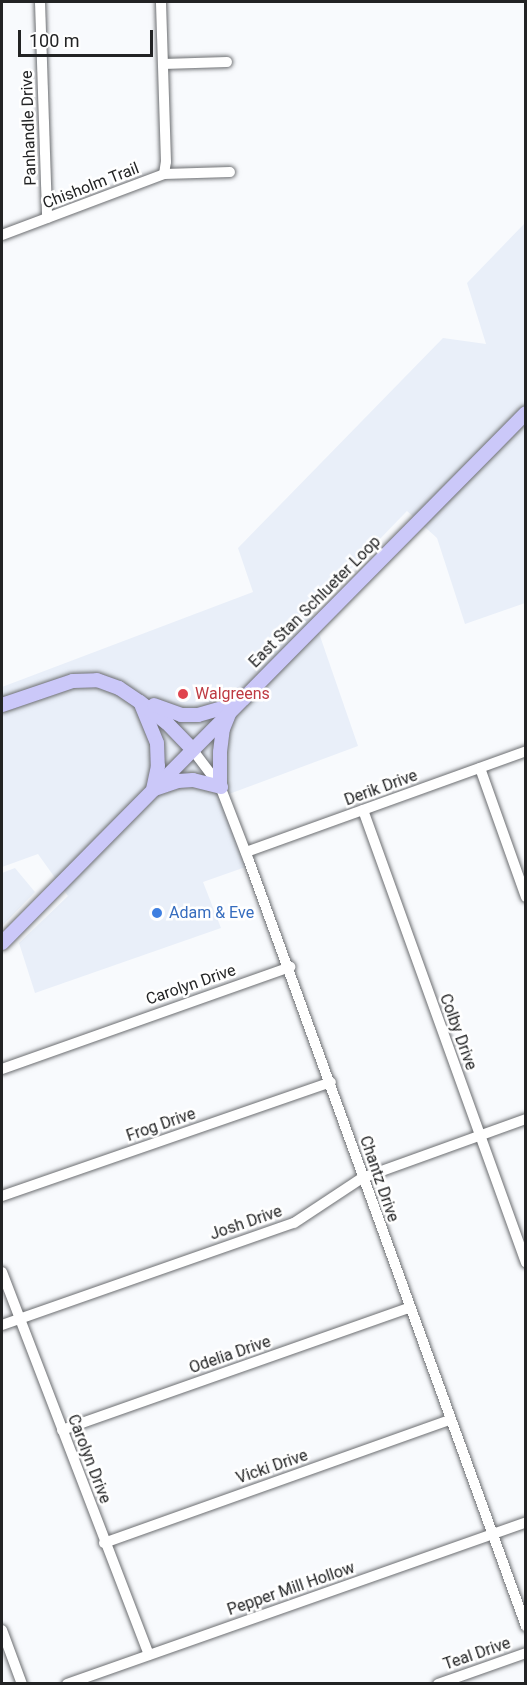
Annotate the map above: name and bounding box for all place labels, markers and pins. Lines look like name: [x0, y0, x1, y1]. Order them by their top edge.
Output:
place label: Walgreens: [195, 684, 270, 704]
marker: Walgreens: [176, 687, 190, 701]
place label: Adam & Eve: [169, 903, 254, 923]
marker: Adam & Eve: [150, 906, 164, 920]

